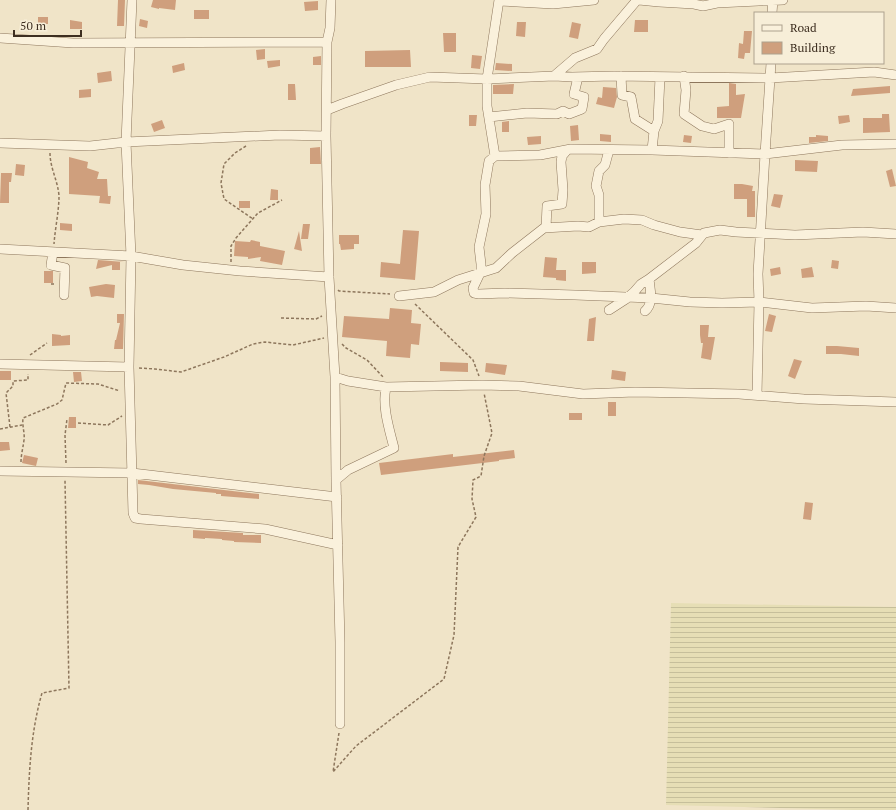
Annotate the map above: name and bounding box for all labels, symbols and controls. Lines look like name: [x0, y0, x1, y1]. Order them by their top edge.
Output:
scale bar: [14, 12, 81, 38]
legend: [754, 12, 884, 64]
text: 50 m: [20, 18, 47, 33]
text: Road: [790, 20, 817, 35]
text: Building: [790, 40, 836, 55]

